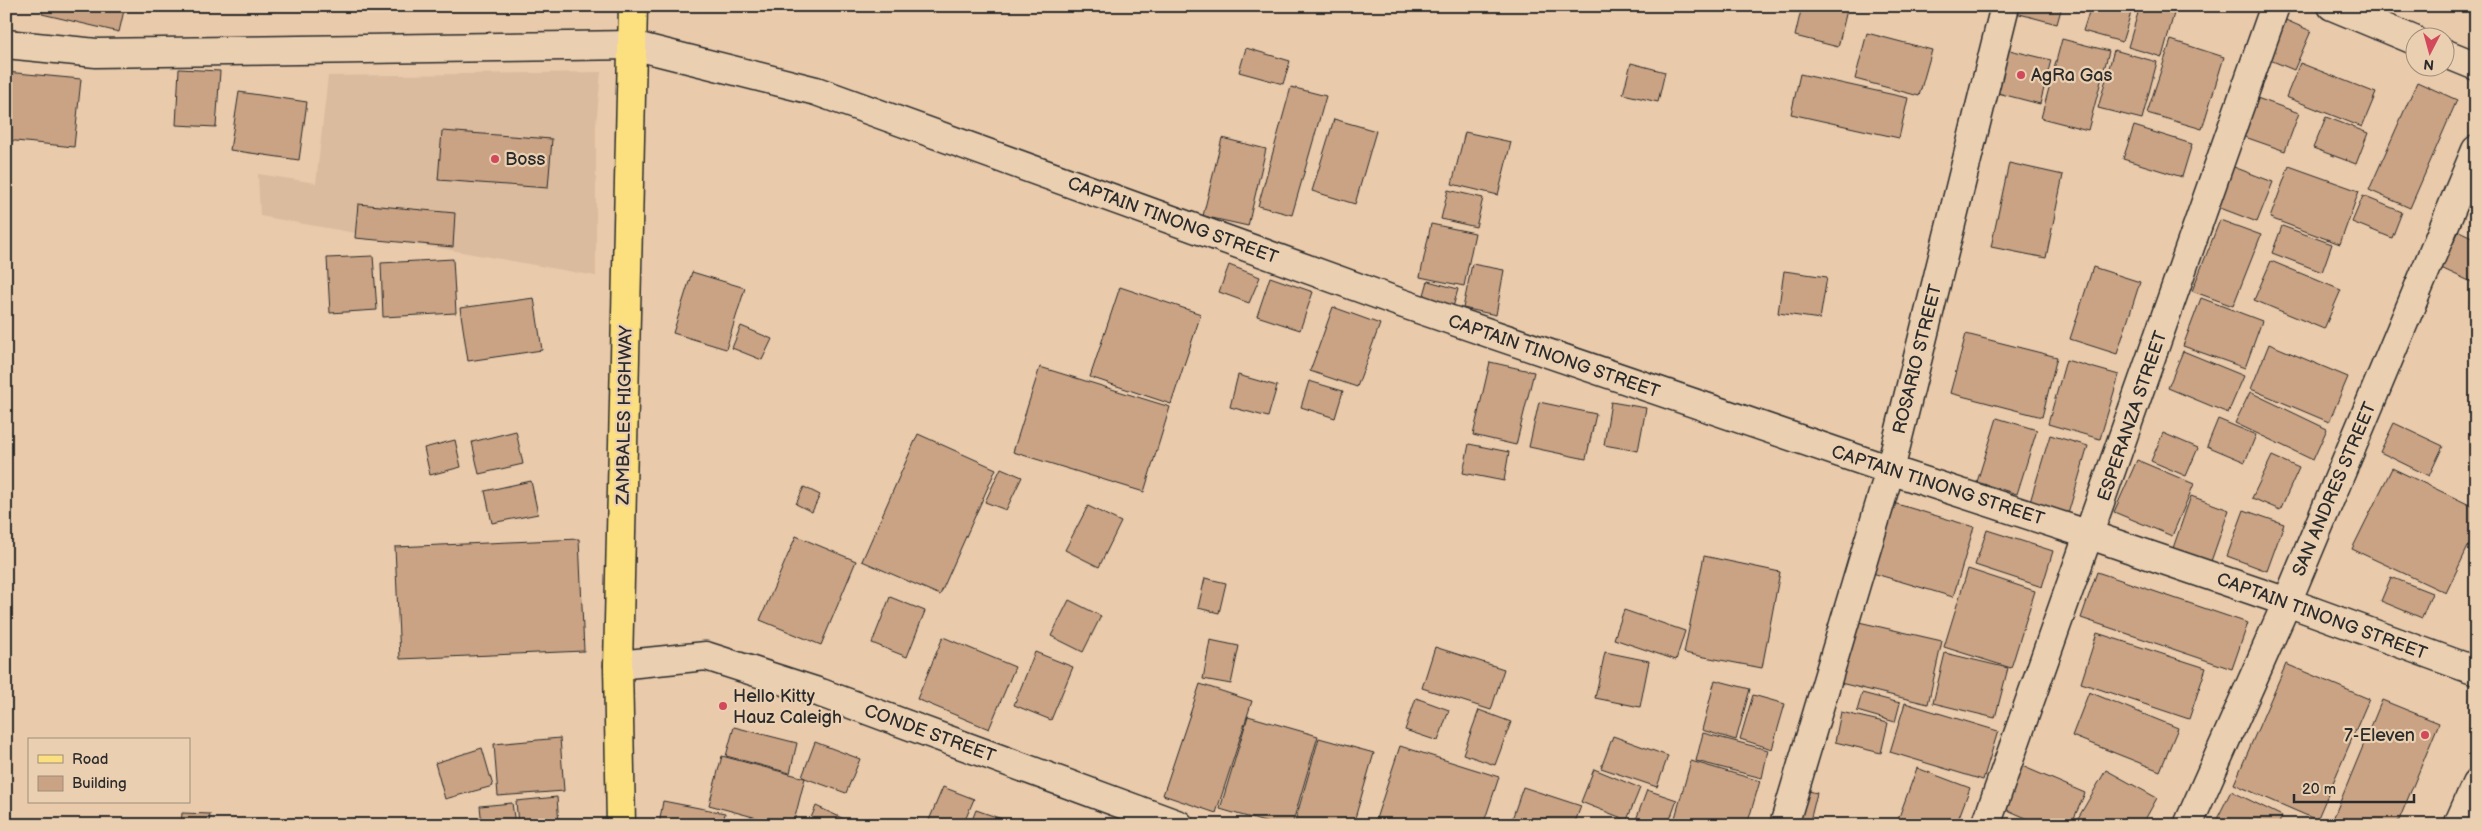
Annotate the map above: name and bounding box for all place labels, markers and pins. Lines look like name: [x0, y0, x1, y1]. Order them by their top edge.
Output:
place label: AgRa Gas: [2031, 65, 2113, 86]
marker: AgRa Gas: [2015, 69, 2027, 81]
place label: Boss: [505, 149, 545, 170]
marker: Boss: [489, 153, 501, 165]
place label: Hello Kitty Hauz Caleigh: [733, 686, 842, 728]
marker: Hello Kitty Hauz Caleigh: [717, 700, 729, 712]
place label: 7-Eleven: [2344, 725, 2415, 746]
marker: 7-Eleven: [2419, 729, 2431, 741]

